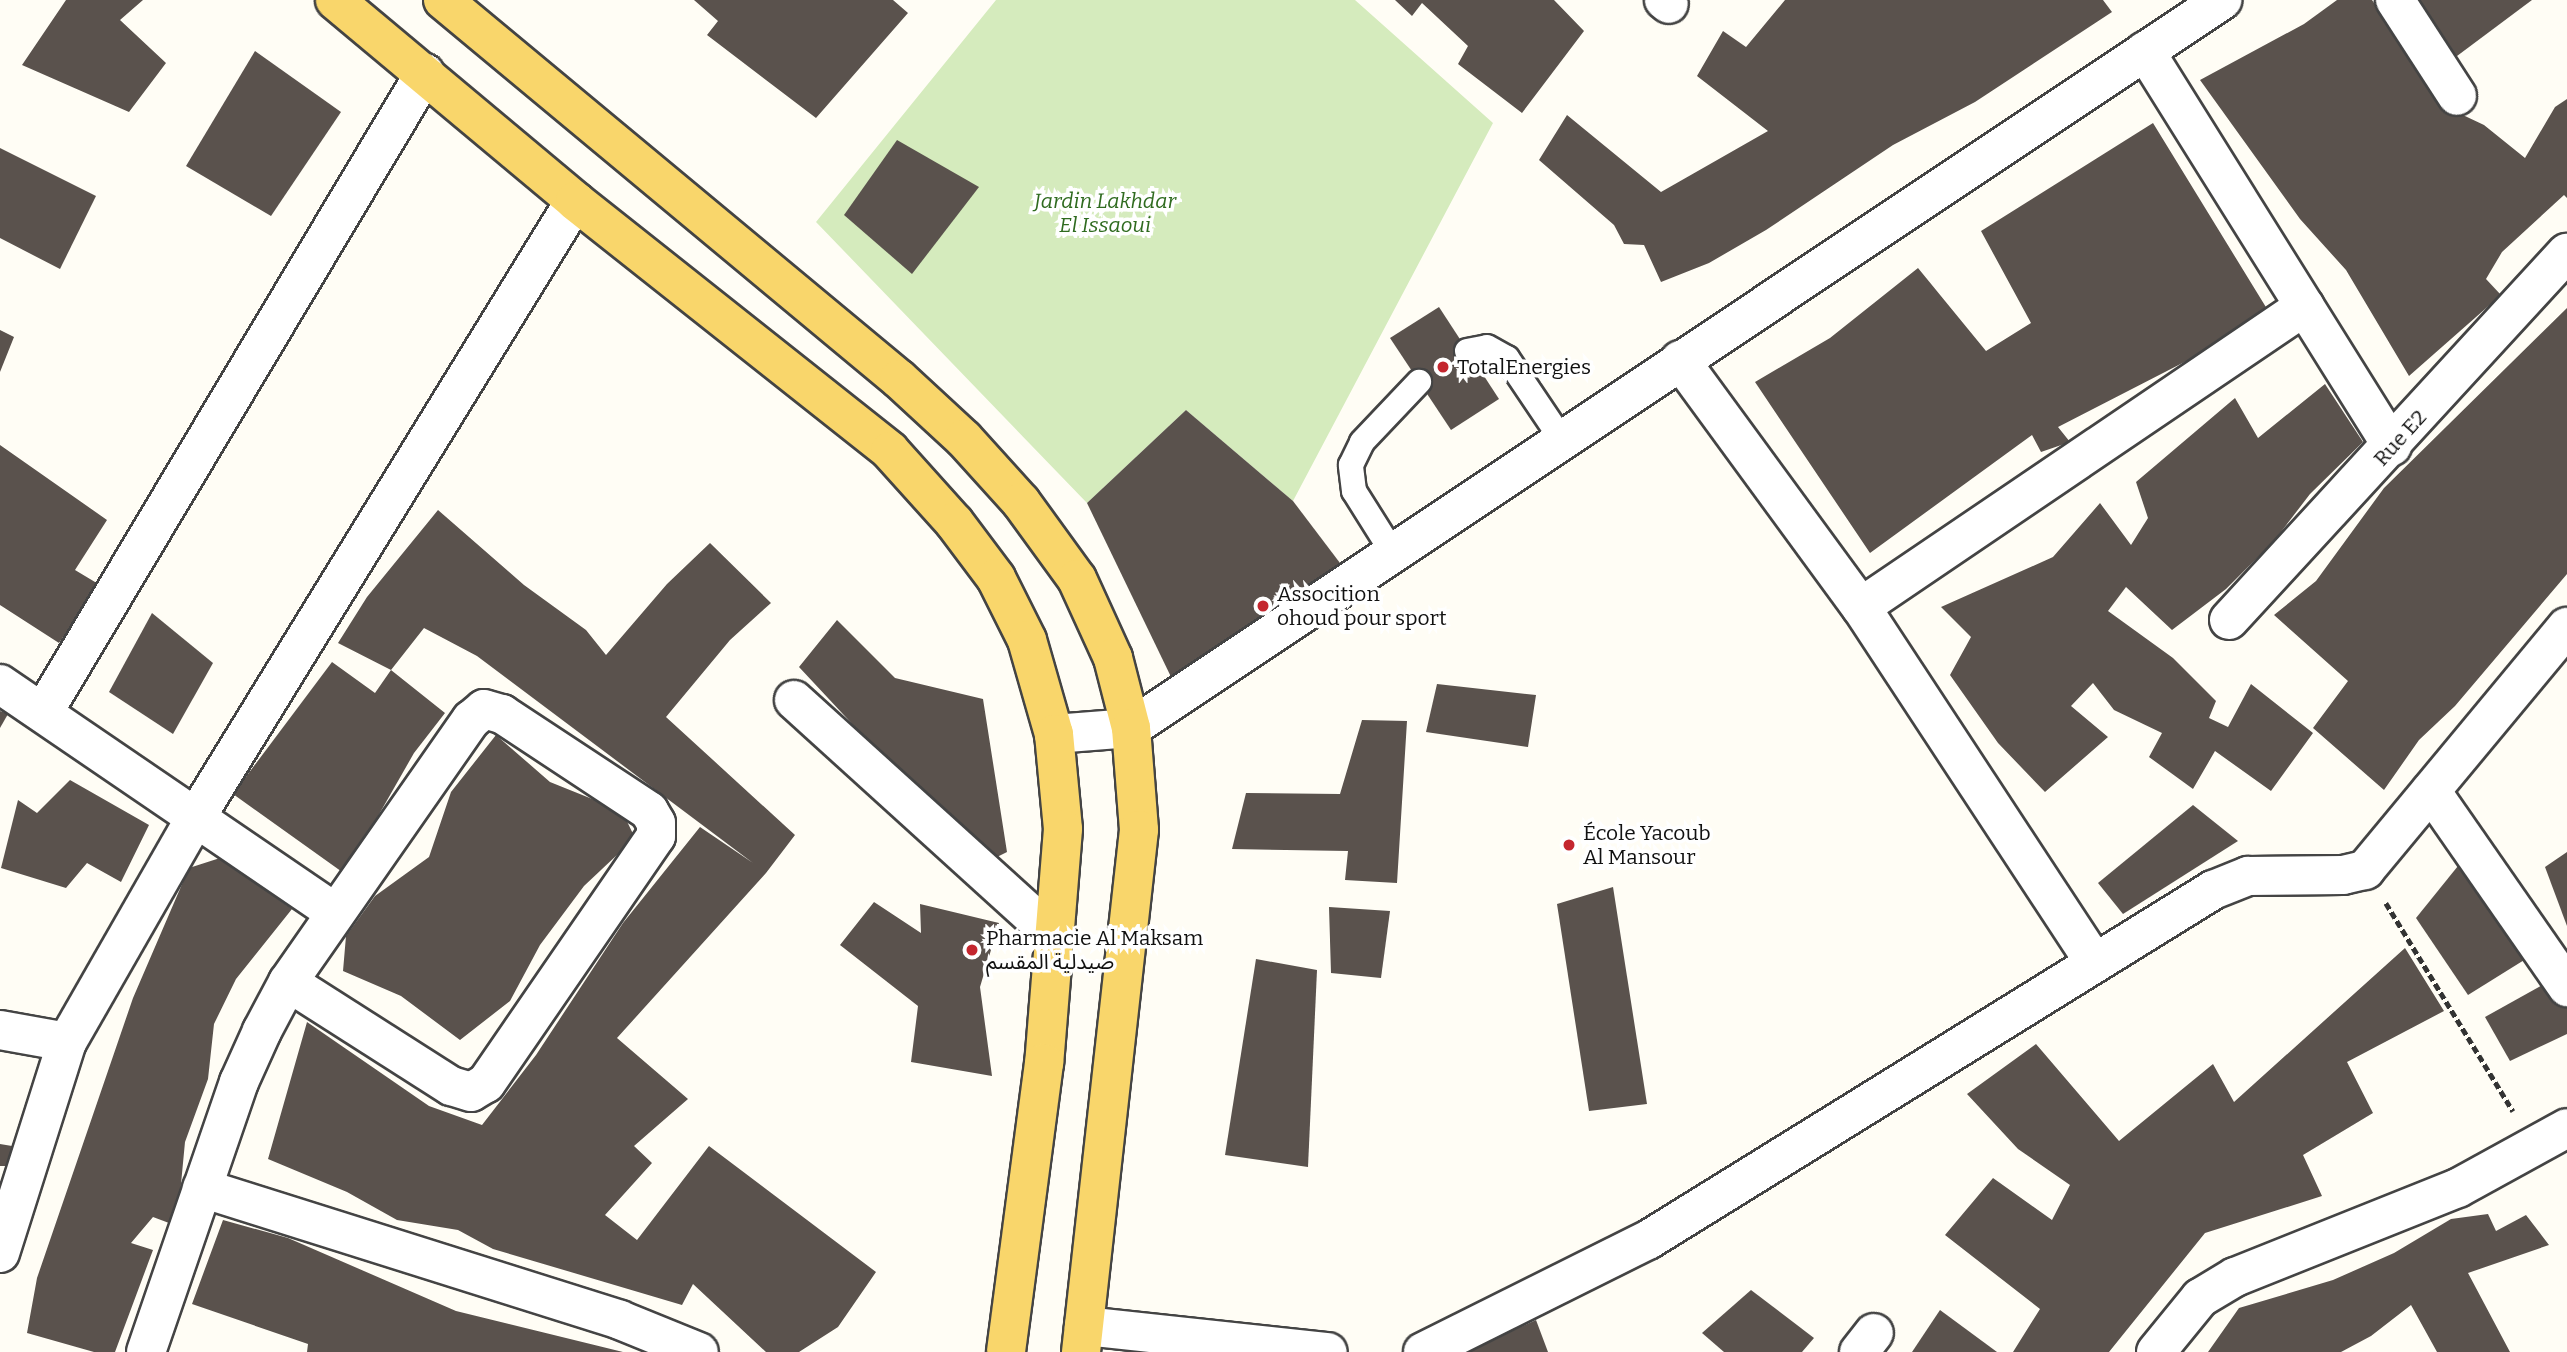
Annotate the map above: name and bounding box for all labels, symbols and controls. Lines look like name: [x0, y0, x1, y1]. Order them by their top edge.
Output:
park label: Jardin Lakhdar El Issaoui: [1034, 188, 1176, 238]
place label: TotalEnergies: [1457, 354, 1591, 380]
marker: TotalEnergies: [1435, 359, 1451, 375]
street label: Rue E2: [2368, 405, 2432, 471]
place label: Assocition ohoud pour sport: [1277, 581, 1446, 631]
marker: Assocition ohoud pour sport: [1255, 598, 1271, 614]
place label: École Yacoub Al Mansour: [1583, 820, 1711, 870]
marker: École Yacoub Al Mansour: [1561, 837, 1577, 853]
place label: Pharmacie Al Maksam صيدلية المقسم: [986, 925, 1203, 975]
marker: Pharmacie Al Maksam صيدلية المقسم: [964, 942, 980, 958]

